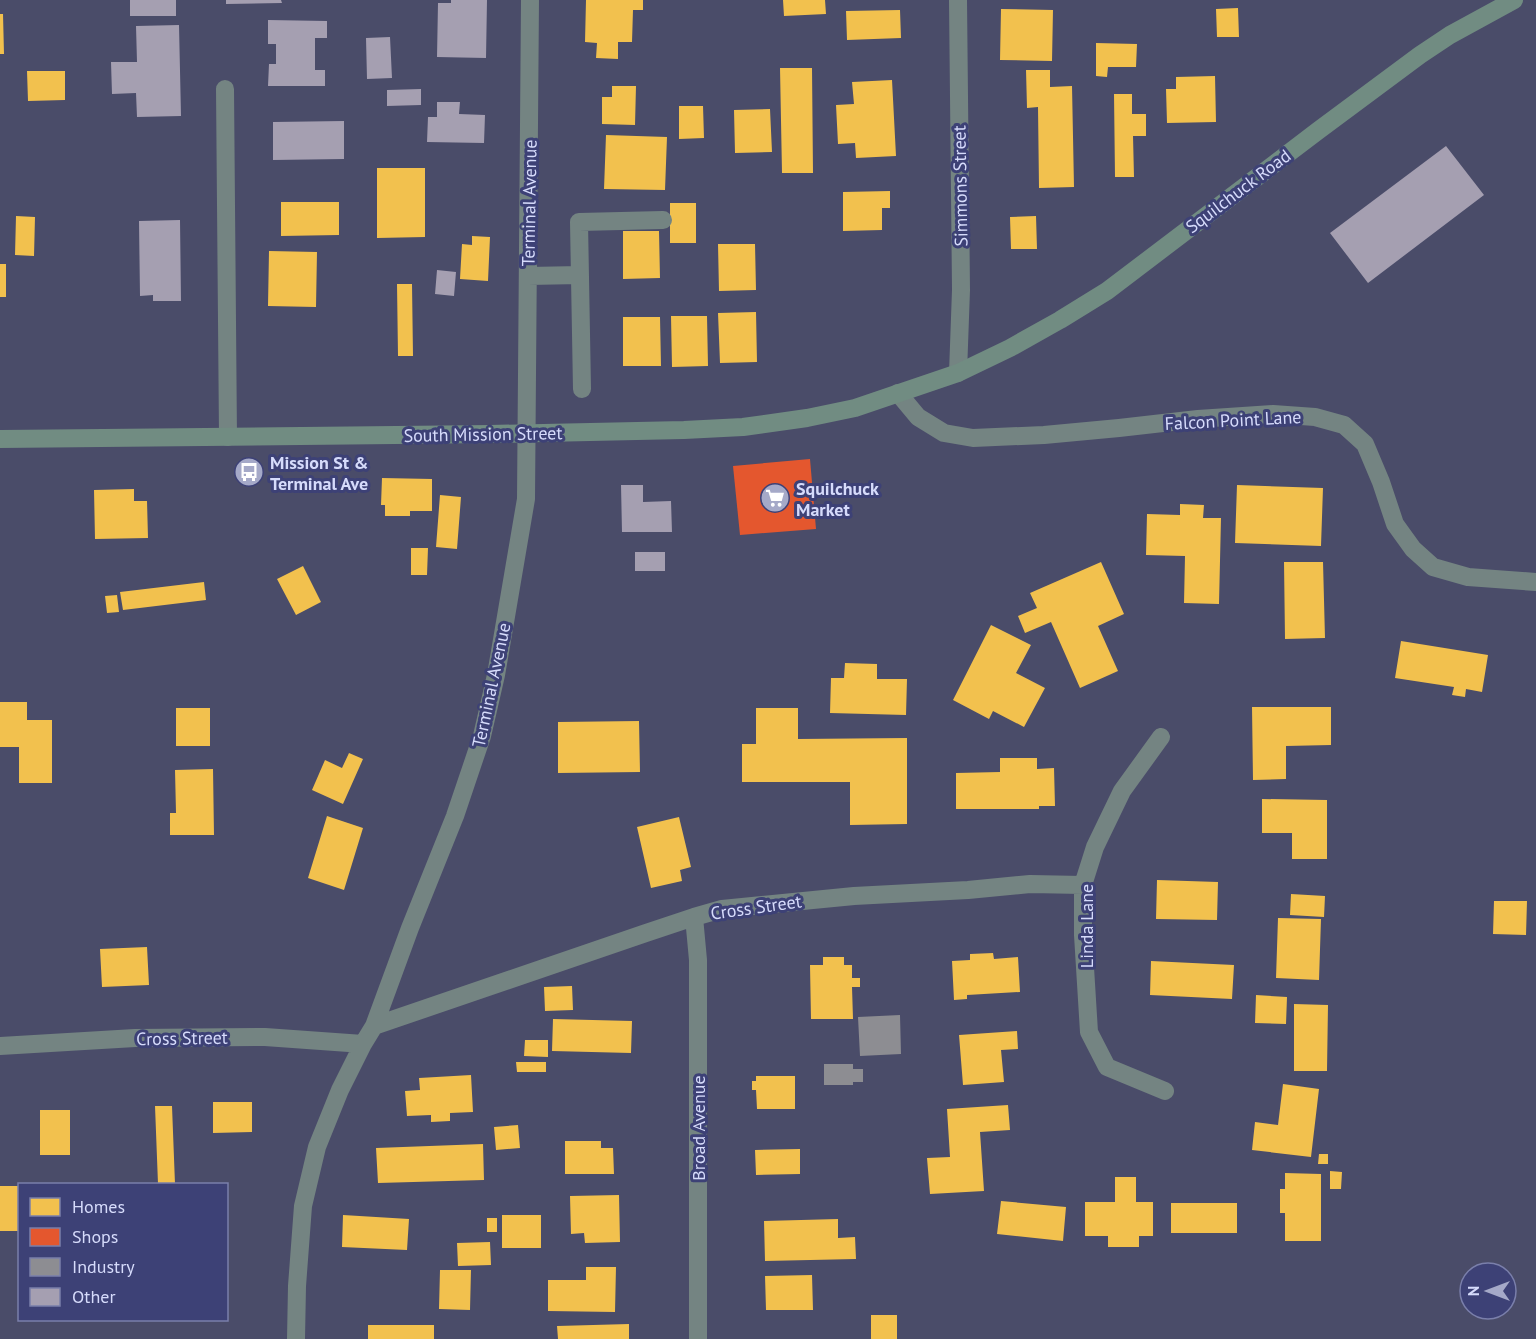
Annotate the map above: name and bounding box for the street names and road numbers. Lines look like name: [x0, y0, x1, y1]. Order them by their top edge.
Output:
street label: Simmons Street: [947, 125, 973, 247]
street label: Terminal Avenue: [516, 139, 542, 267]
street label: Squilchuck Road: [1181, 144, 1295, 238]
street label: Falcon Point Lane: [1164, 405, 1302, 435]
street label: South Mission Street: [403, 421, 563, 447]
street label: Terminal Avenue: [467, 621, 515, 749]
street label: Linda Lane: [1075, 884, 1098, 968]
street label: Cross Street: [709, 889, 803, 925]
street label: Cross Street: [136, 1026, 228, 1050]
street label: Broad Avenue: [687, 1075, 710, 1181]

